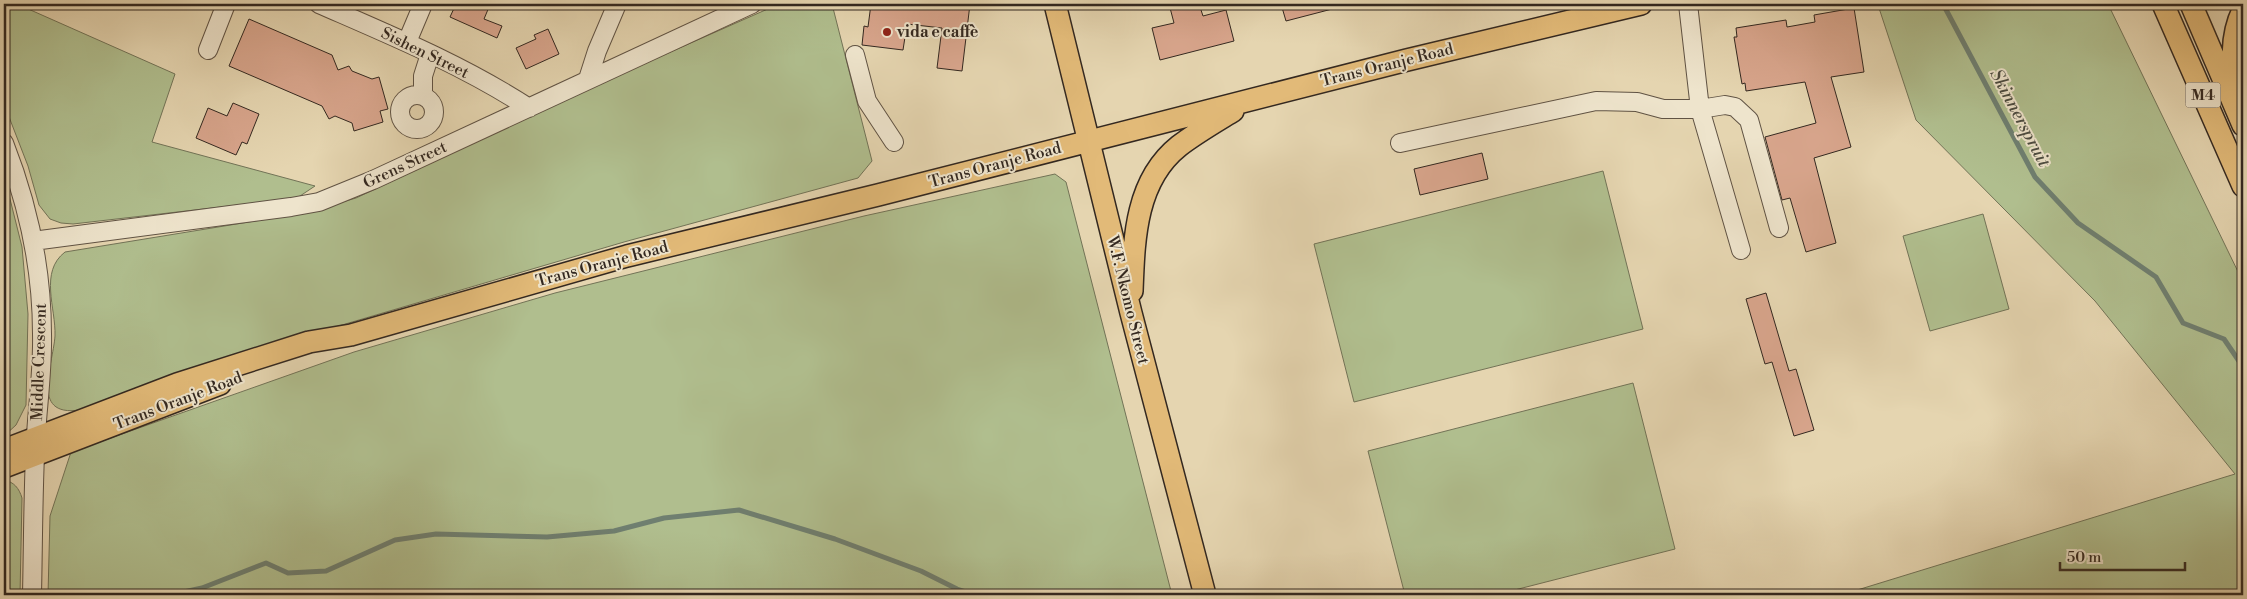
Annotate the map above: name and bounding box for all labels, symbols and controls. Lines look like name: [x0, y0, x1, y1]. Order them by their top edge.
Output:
place label: vida e caffè: [896, 22, 979, 42]
street label: Sishen Street: [378, 23, 473, 83]
marker: vida e caffè: [881, 26, 893, 38]
street label: Trans Oranje Road: [1319, 39, 1455, 91]
water label: Skinnerspruit: [1985, 65, 2056, 172]
road number: M4: [2186, 82, 2220, 108]
street label: Grens Street: [360, 137, 450, 193]
street label: Trans Oranje Road: [927, 138, 1063, 192]
street label: W.F. Nkomo Street: [1102, 233, 1154, 367]
street label: Trans Oranje Road: [534, 237, 670, 291]
street label: Middle Crescent: [27, 302, 51, 421]
street label: Trans Oranje Road: [111, 367, 245, 435]
scale bar: [2060, 539, 2184, 571]
text: 50 m: [2067, 548, 2101, 567]

